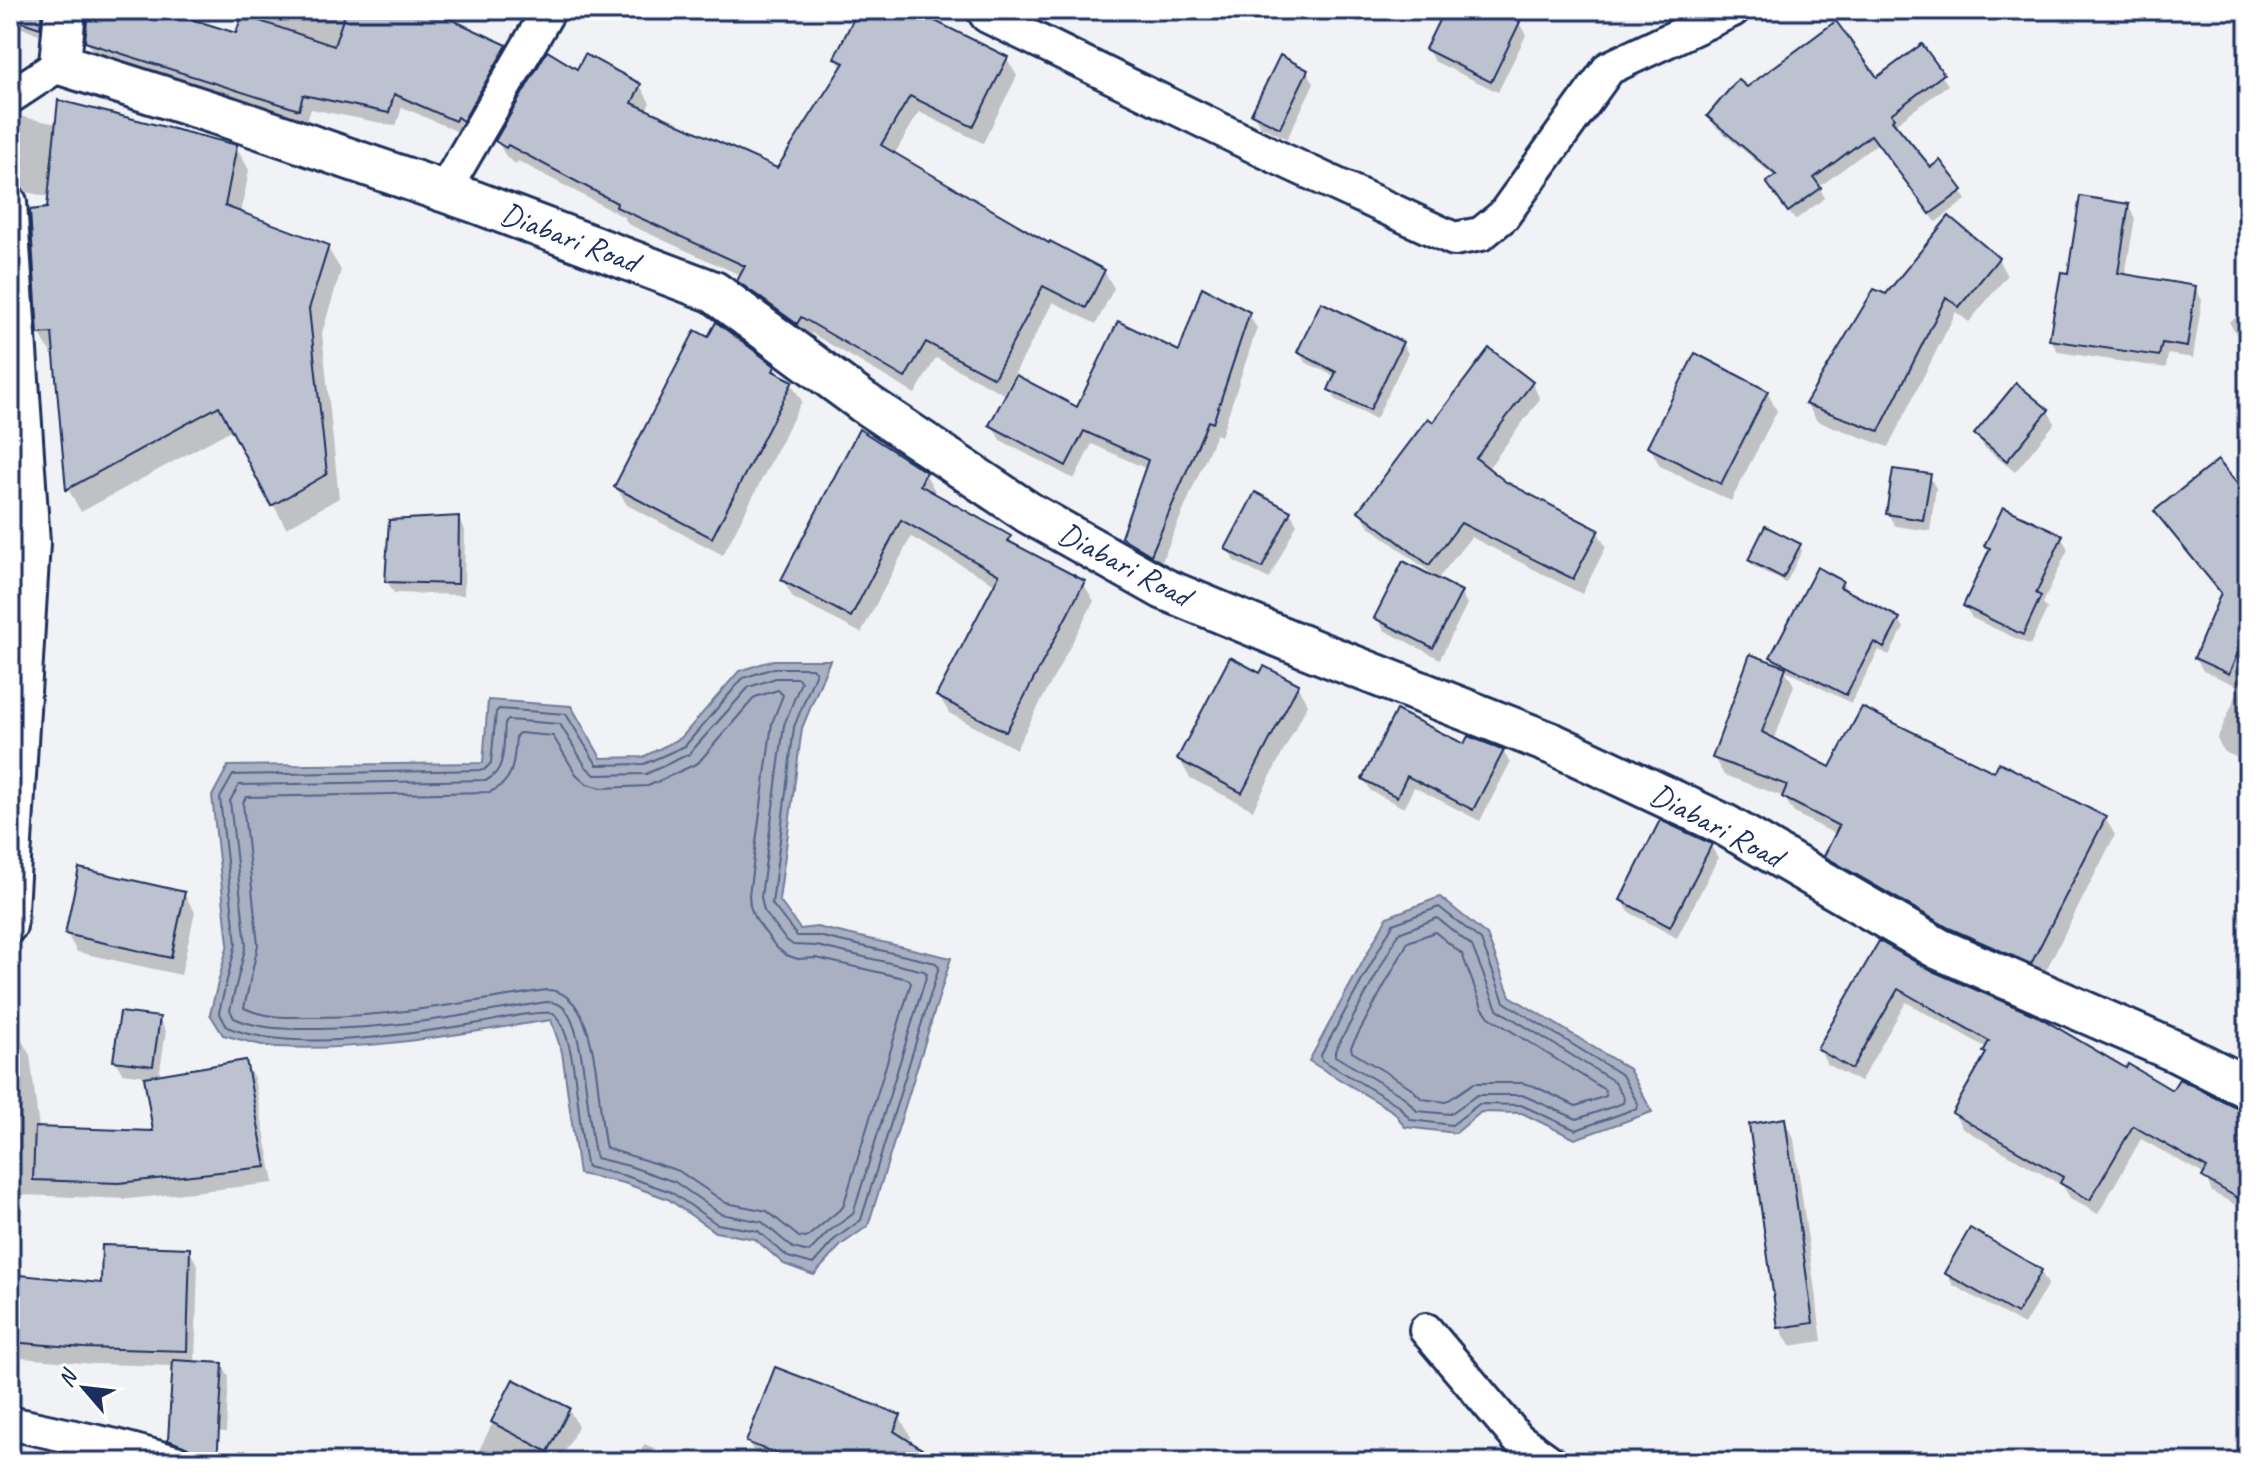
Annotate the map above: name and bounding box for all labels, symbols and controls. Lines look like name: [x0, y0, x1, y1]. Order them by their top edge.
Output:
street label: Diabari Road: [495, 193, 648, 284]
street label: Diabari Road: [1052, 513, 1202, 618]
street label: Diabari Road: [1644, 774, 1794, 879]
north arrow: [44, 1348, 124, 1428]
text: N: [52, 1364, 84, 1392]

